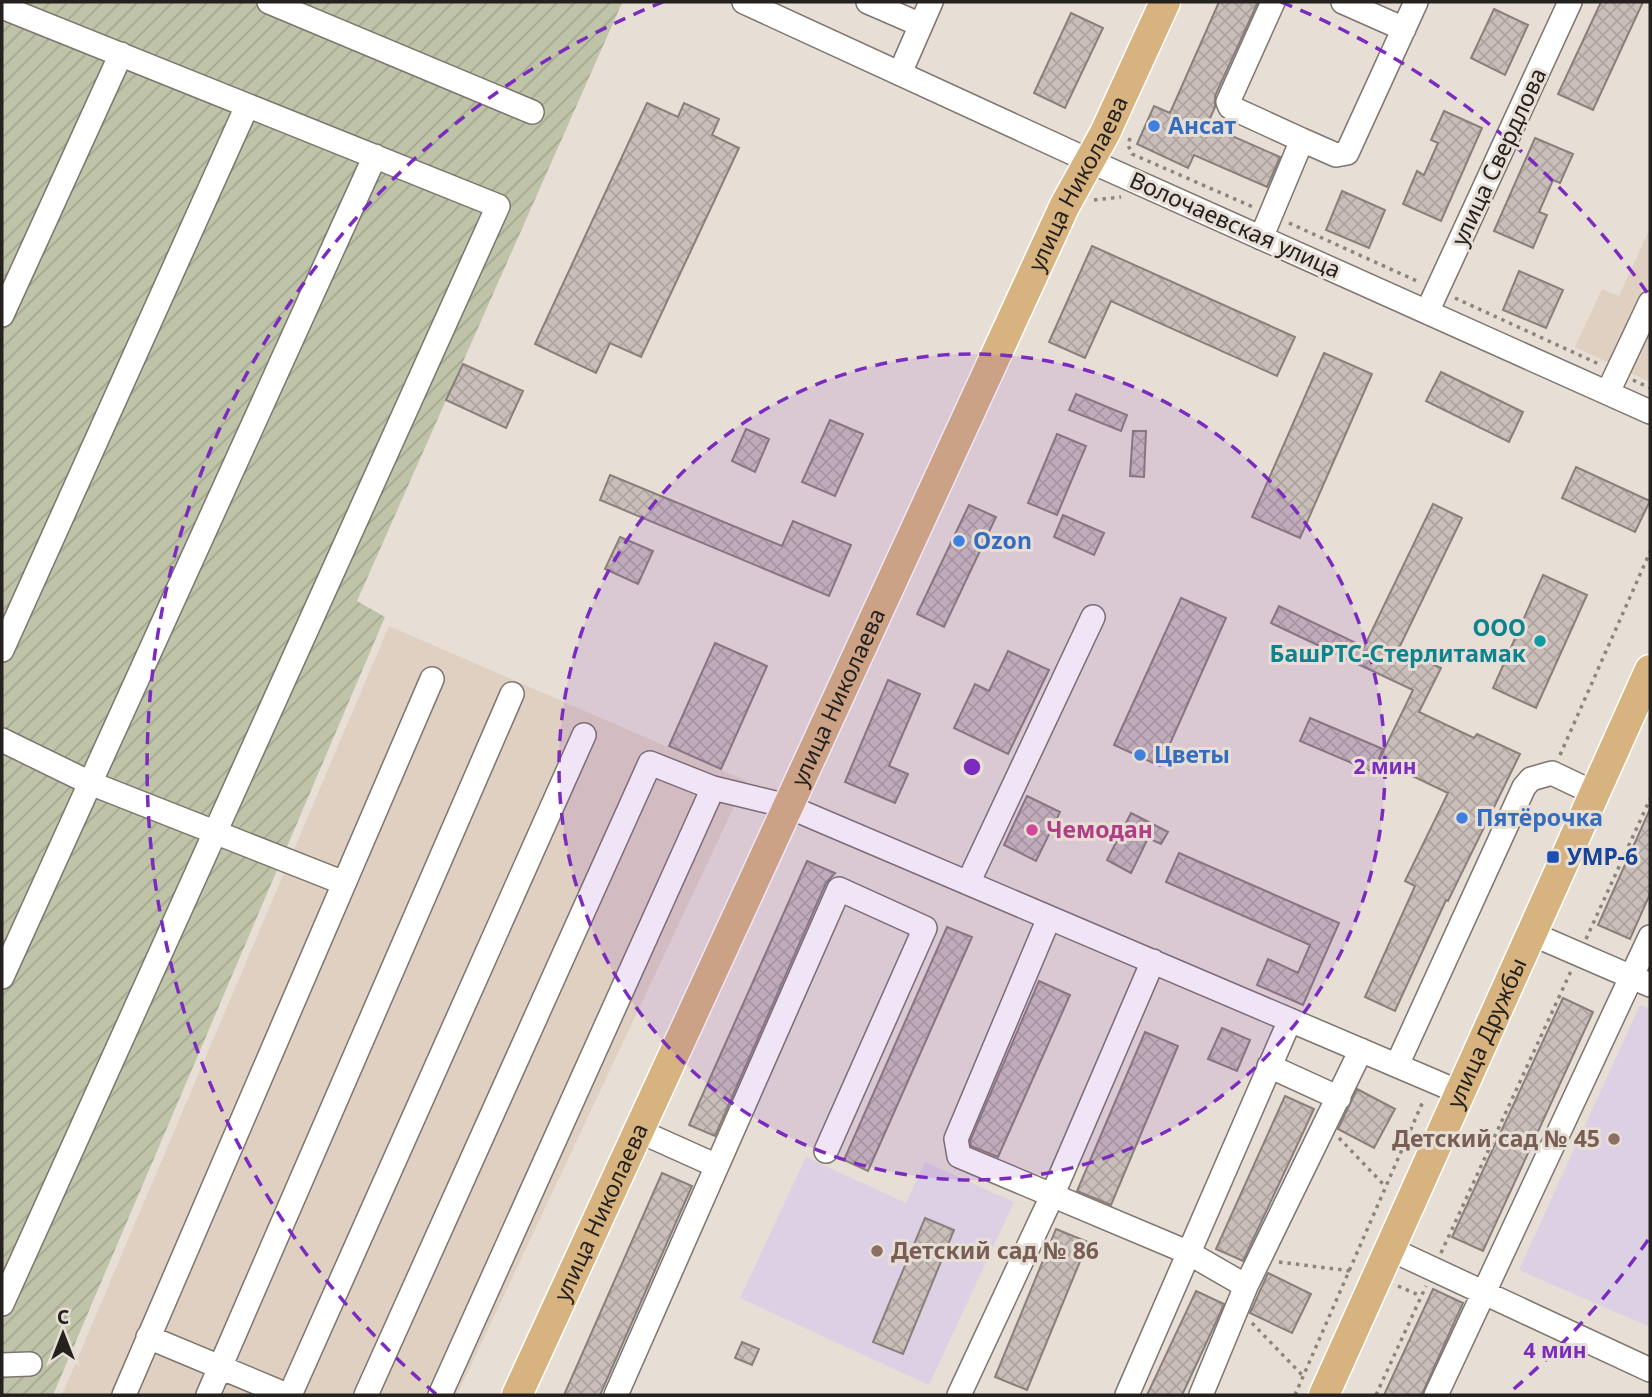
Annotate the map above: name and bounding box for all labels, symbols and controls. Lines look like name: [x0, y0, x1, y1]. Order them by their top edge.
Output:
street label: улица Свердлова: [1443, 62, 1553, 251]
street label: улица Николаева: [1020, 91, 1135, 276]
place label: Ансат: [1168, 109, 1237, 141]
marker: Ансат: [1146, 118, 1162, 134]
street label: Волочаевская улица: [1125, 163, 1346, 285]
place label: Ozon: [973, 524, 1032, 556]
marker: Ozon: [951, 533, 967, 549]
street label: улица Николаева: [782, 603, 892, 791]
place label: ООО БашРТС-Стерлитамак: [1270, 611, 1527, 669]
marker: ООО БашРТС-Стерлитамак: [1532, 633, 1548, 649]
place label: Цветы: [1154, 738, 1230, 770]
marker: Цветы: [1132, 747, 1148, 763]
text: 2 мин: [1354, 752, 1416, 780]
centre of rings: [960, 755, 984, 779]
place label: Пятёрочка: [1476, 801, 1603, 833]
marker: Пятёрочка: [1454, 810, 1470, 826]
place label: Чемодан: [1046, 813, 1153, 845]
marker: Чемодан: [1024, 822, 1040, 838]
place label: УМР-6: [1567, 840, 1638, 872]
marker: УМР-6: [1545, 849, 1561, 865]
street label: улица Дружбы: [1438, 952, 1534, 1113]
street label: улица Николаева: [545, 1118, 655, 1306]
place label: Детский сад № 45: [1392, 1122, 1600, 1154]
marker: Детский сад № 45: [1606, 1131, 1622, 1147]
place label: Детский сад № 86: [891, 1234, 1099, 1266]
marker: Детский сад № 86: [869, 1243, 885, 1259]
north arrow: [28, 1299, 98, 1369]
text: С: [57, 1304, 69, 1330]
text: 4 мин: [1524, 1336, 1586, 1364]

